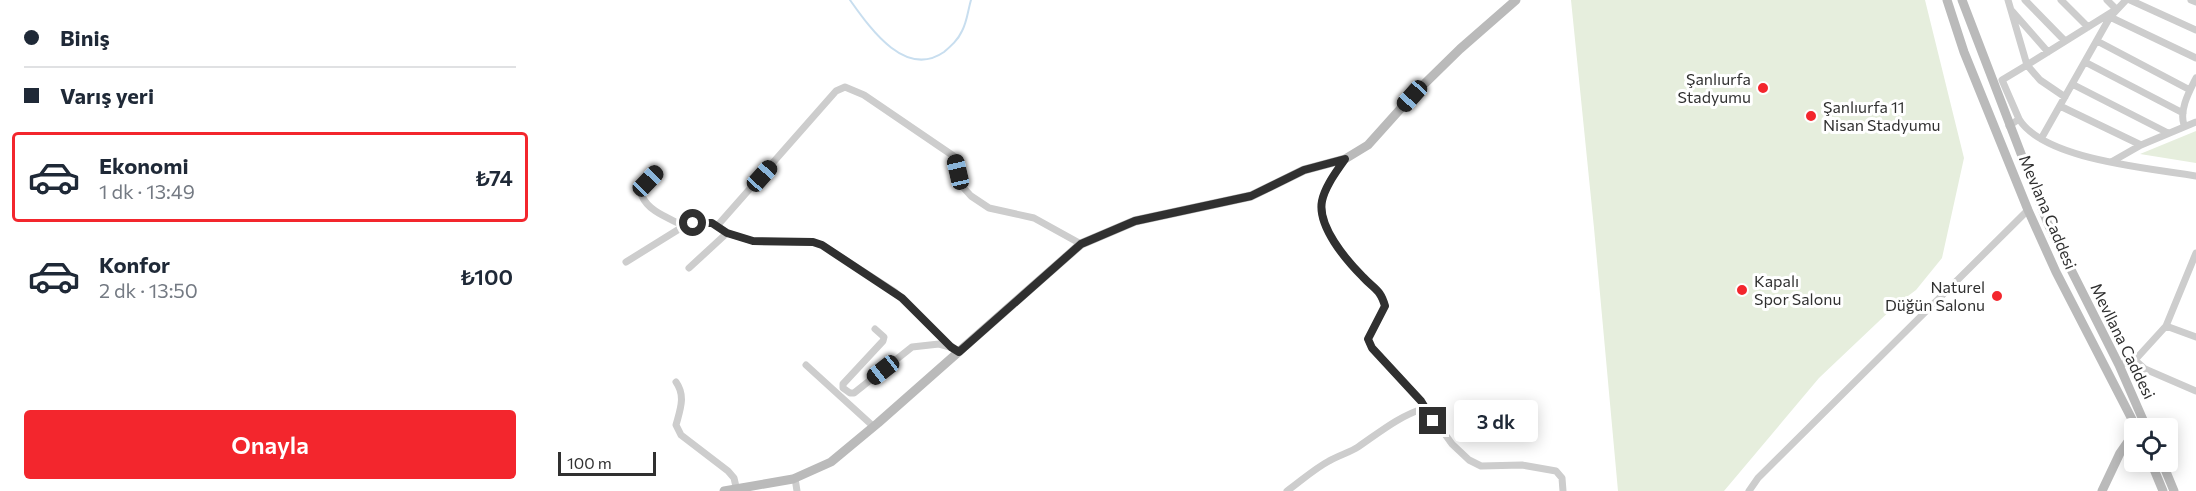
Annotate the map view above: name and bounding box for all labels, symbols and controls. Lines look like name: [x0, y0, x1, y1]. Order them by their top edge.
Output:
text: Biniş: [60, 24, 110, 51]
place label: Şanlıurfa Stadyumu: [1677, 69, 1751, 106]
car: [1393, 77, 1431, 115]
marker: Şanlıurfa Stadyumu: [1756, 81, 1770, 95]
text: Varış yeri: [60, 82, 154, 109]
place label: Şanlıurfa 11 Nisan Stadyumu: [1823, 97, 1941, 134]
marker: Şanlıurfa 11 Nisan Stadyumu: [1804, 109, 1818, 123]
icon: car: [27, 150, 81, 204]
text: Ekonomi: [99, 152, 189, 179]
car: [945, 152, 971, 192]
street label: Mevlana Caddesi: [2016, 152, 2081, 272]
car: [743, 157, 781, 195]
car: [629, 162, 667, 200]
text: ₺74: [475, 164, 513, 191]
text: 1 dk · 13:49: [99, 179, 195, 203]
route start: [679, 209, 706, 236]
icon: car: [27, 249, 81, 303]
text: Konfor: [99, 251, 170, 278]
text: ₺100: [460, 263, 513, 290]
place label: Kapalı Spor Salonu: [1754, 271, 1841, 308]
place label: Naturel Düğün Salonu: [1885, 277, 1985, 314]
text: 2 dk · 13:50: [99, 278, 198, 302]
street label: Mevllana Caddesi: [2087, 280, 2160, 402]
marker: Kapalı Spor Salonu: [1735, 283, 1749, 297]
marker: Naturel Düğün Salonu: [1990, 289, 2004, 303]
car: [863, 352, 903, 388]
callout: 3 dk: [1454, 400, 1538, 442]
route end: [1419, 407, 1446, 434]
text: 3 dk: [1477, 409, 1515, 433]
button: Onayla: [24, 410, 516, 479]
map controls: [2124, 418, 2178, 472]
button: locate: [2124, 418, 2178, 472]
scale bar: [558, 449, 656, 476]
text: 100 m: [567, 453, 612, 472]

